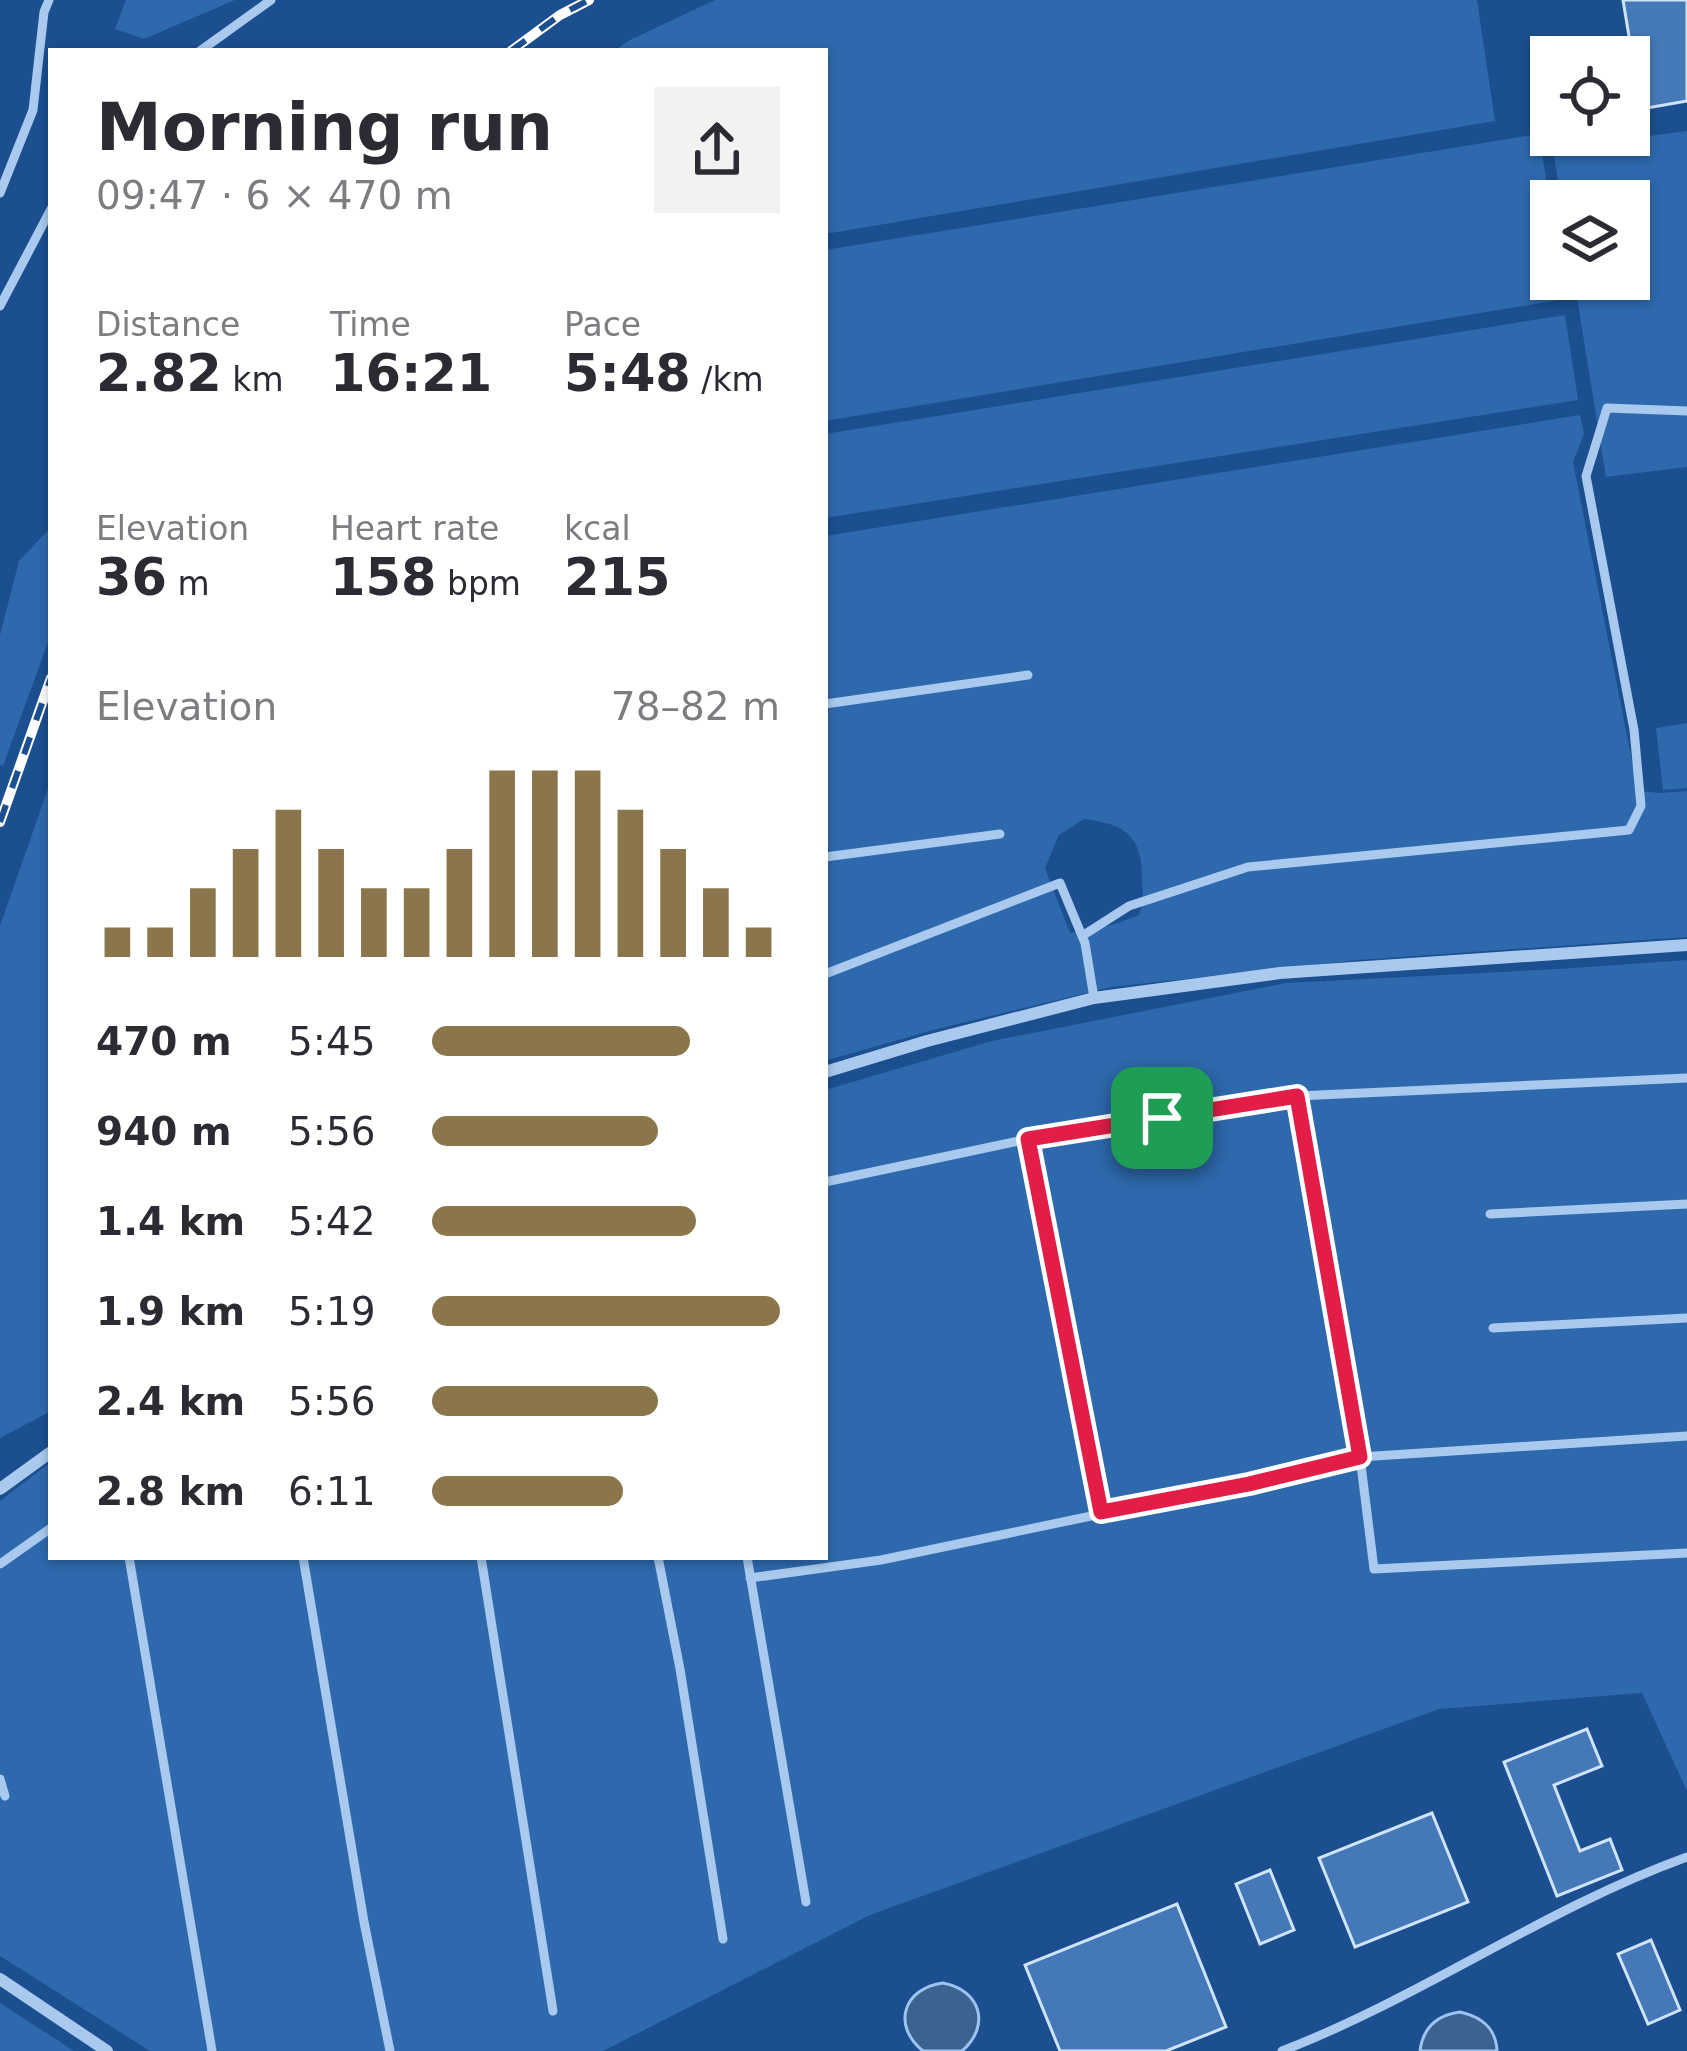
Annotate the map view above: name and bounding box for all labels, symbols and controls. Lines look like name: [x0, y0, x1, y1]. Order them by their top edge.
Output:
map controls: [1530, 36, 1650, 300]
button: locate: [1530, 36, 1650, 156]
button: share: [654, 87, 780, 213]
text: Morning run: [96, 89, 553, 166]
text: 09:47 · 6 × 470 m: [96, 173, 453, 218]
button: layers: [1530, 180, 1650, 300]
text: Distance: [96, 305, 240, 344]
text: Time: [330, 305, 411, 344]
text: Pace: [564, 305, 641, 344]
text: 2.82: [96, 344, 222, 403]
text: 16:21: [330, 344, 492, 403]
text: 5:48: [564, 344, 691, 403]
text: km: [222, 360, 284, 399]
text: /km: [691, 360, 764, 399]
text: Elevation: [96, 509, 249, 548]
text: Heart rate: [330, 509, 499, 548]
text: kcal: [564, 509, 631, 548]
text: 36: [96, 548, 167, 607]
text: 158: [330, 548, 436, 607]
text: 215: [564, 548, 670, 607]
text: m: [167, 564, 210, 603]
text: bpm: [436, 564, 521, 603]
text: Elevation: [96, 684, 277, 729]
text: 78–82 m: [611, 684, 780, 729]
text: 470 m: [96, 1019, 232, 1064]
text: 5:45: [288, 1019, 376, 1064]
pin: [1111, 1067, 1213, 1169]
icon: arrive: [1129, 1085, 1195, 1151]
text: 940 m: [96, 1109, 232, 1154]
text: 5:56: [288, 1109, 376, 1154]
text: 1.4 km: [96, 1199, 245, 1244]
text: 5:42: [288, 1199, 376, 1244]
text: 1.9 km: [96, 1289, 245, 1334]
text: 5:19: [288, 1289, 376, 1334]
text: 2.4 km: [96, 1379, 245, 1424]
text: 5:56: [288, 1379, 376, 1424]
text: 2.8 km: [96, 1469, 245, 1514]
text: 6:11: [288, 1469, 376, 1514]

